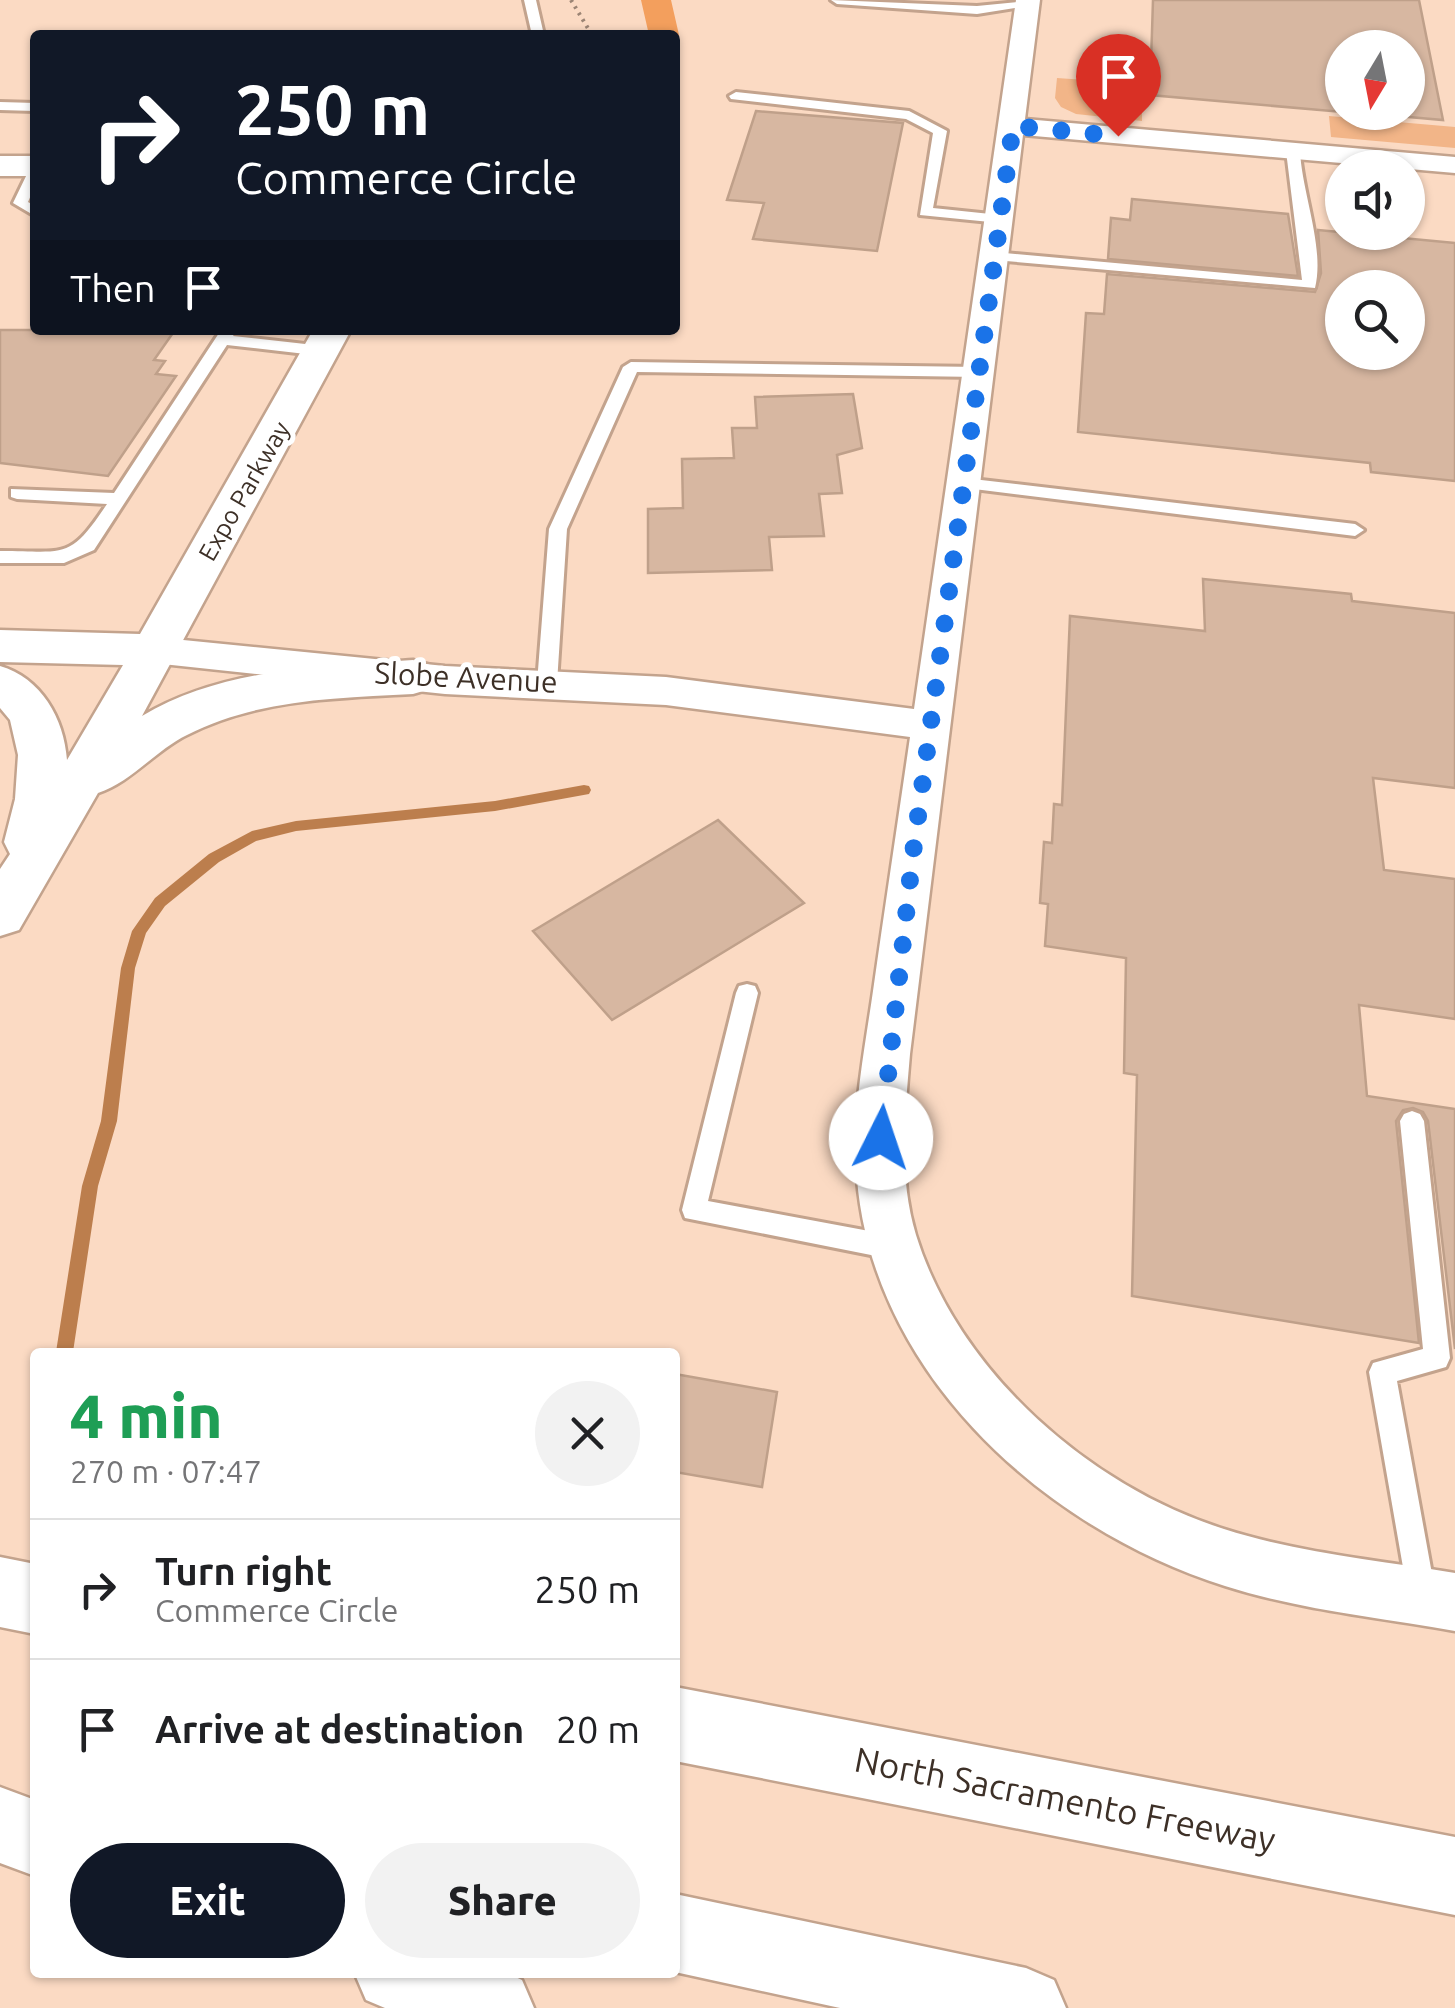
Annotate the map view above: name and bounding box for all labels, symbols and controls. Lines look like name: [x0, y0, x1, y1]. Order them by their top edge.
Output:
north arrow: [1325, 30, 1425, 130]
map controls: [1325, 30, 1425, 370]
pin: [1076, 34, 1161, 137]
icon: arrive: [1091, 49, 1146, 104]
icon: right: [70, 70, 200, 200]
text: 250 m: [235, 70, 430, 148]
button: sound: [1325, 150, 1425, 250]
text: Commerce Circle: [235, 152, 577, 203]
icon: arrive: [176, 260, 231, 315]
text: Then: [70, 267, 156, 309]
button: search: [1325, 270, 1425, 370]
street label: Expo Parkway: [193, 417, 295, 565]
street label: Slobe Avenue: [374, 655, 558, 699]
position arrow: [829, 1086, 933, 1190]
button: close: [535, 1381, 640, 1486]
text: 4 min: [70, 1382, 223, 1449]
text: 270 m · 07:47: [70, 1453, 262, 1489]
text: Turn right: [155, 1550, 332, 1592]
icon: right: [70, 1562, 125, 1617]
text: 250 m: [534, 1568, 640, 1610]
text: Commerce Circle: [155, 1592, 399, 1628]
icon: arrive: [70, 1702, 125, 1757]
text: Arrive at destination: [155, 1708, 524, 1750]
text: 20 m: [556, 1708, 640, 1750]
street label: North Sacramento Freeway: [851, 1739, 1279, 1859]
button: Exit: [70, 1843, 345, 1958]
button: Share: [365, 1843, 640, 1958]

